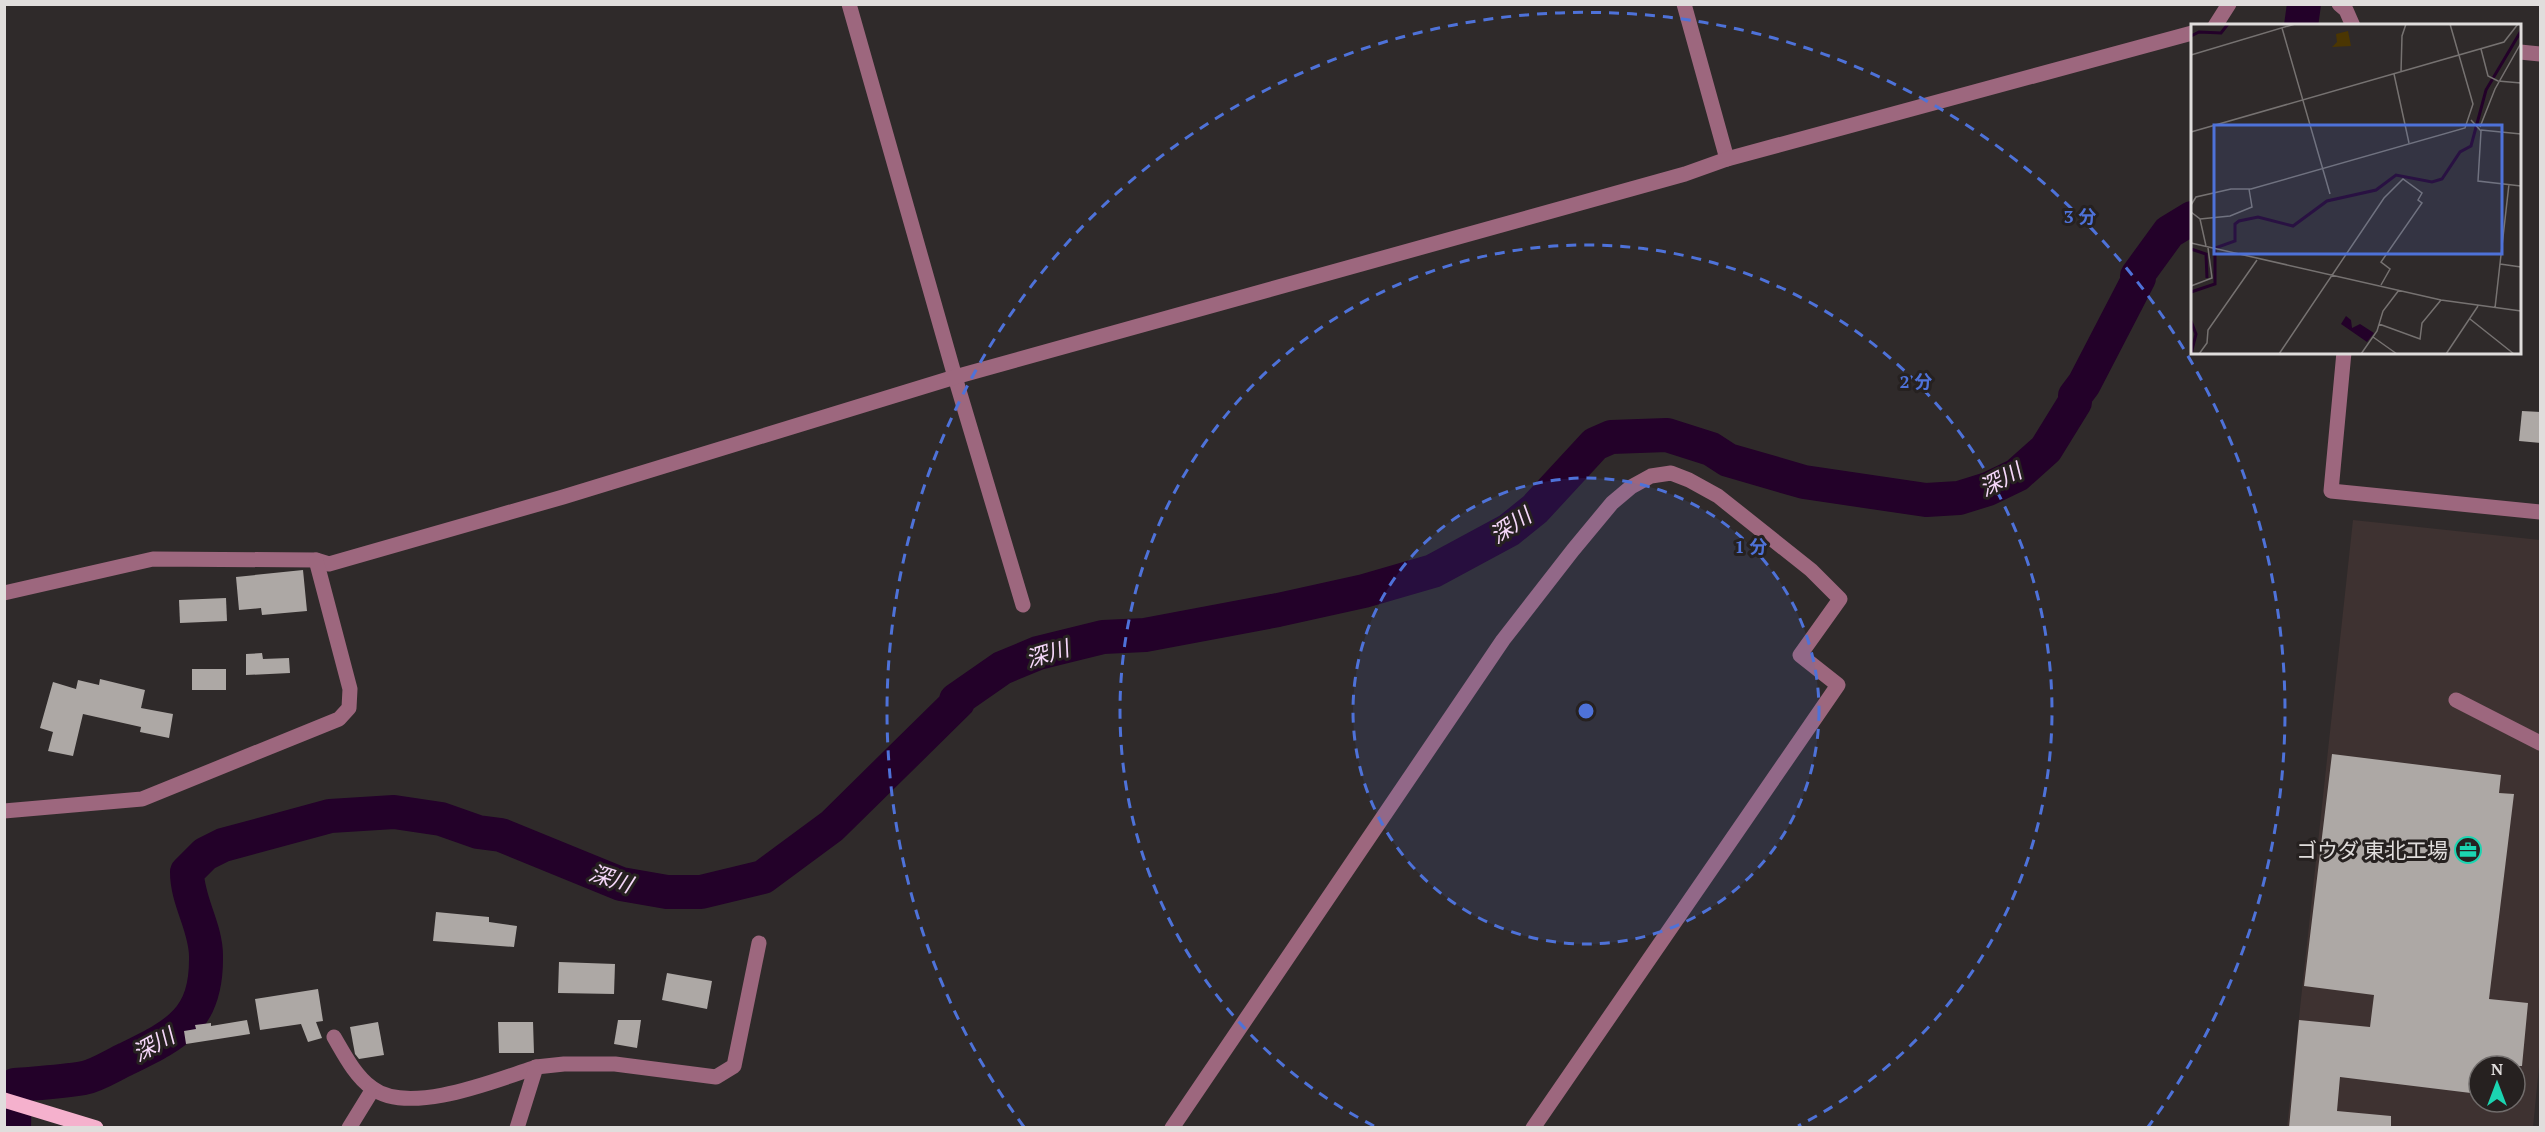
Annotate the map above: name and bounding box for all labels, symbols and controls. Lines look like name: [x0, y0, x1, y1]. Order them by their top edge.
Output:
inset map: [2191, 24, 2521, 354]
text: 3 分: [2063, 204, 2097, 228]
text: 2 分: [1899, 369, 1933, 393]
water label: 深川: [1974, 455, 2028, 502]
water label: 深川: [1484, 500, 1538, 549]
text: 1 分: [1734, 534, 1768, 558]
water label: 深川: [1022, 632, 1074, 673]
centre of rings: [1576, 701, 1596, 721]
office icon: ゴウダ 東北工場: [2453, 835, 2483, 865]
place label: ゴウダ 東北工場: [2296, 836, 2448, 864]
water label: 深川: [586, 857, 638, 899]
water label: 深川: [127, 1020, 181, 1067]
north arrow: [2467, 1054, 2527, 1114]
text: N: [2491, 1058, 2503, 1080]

